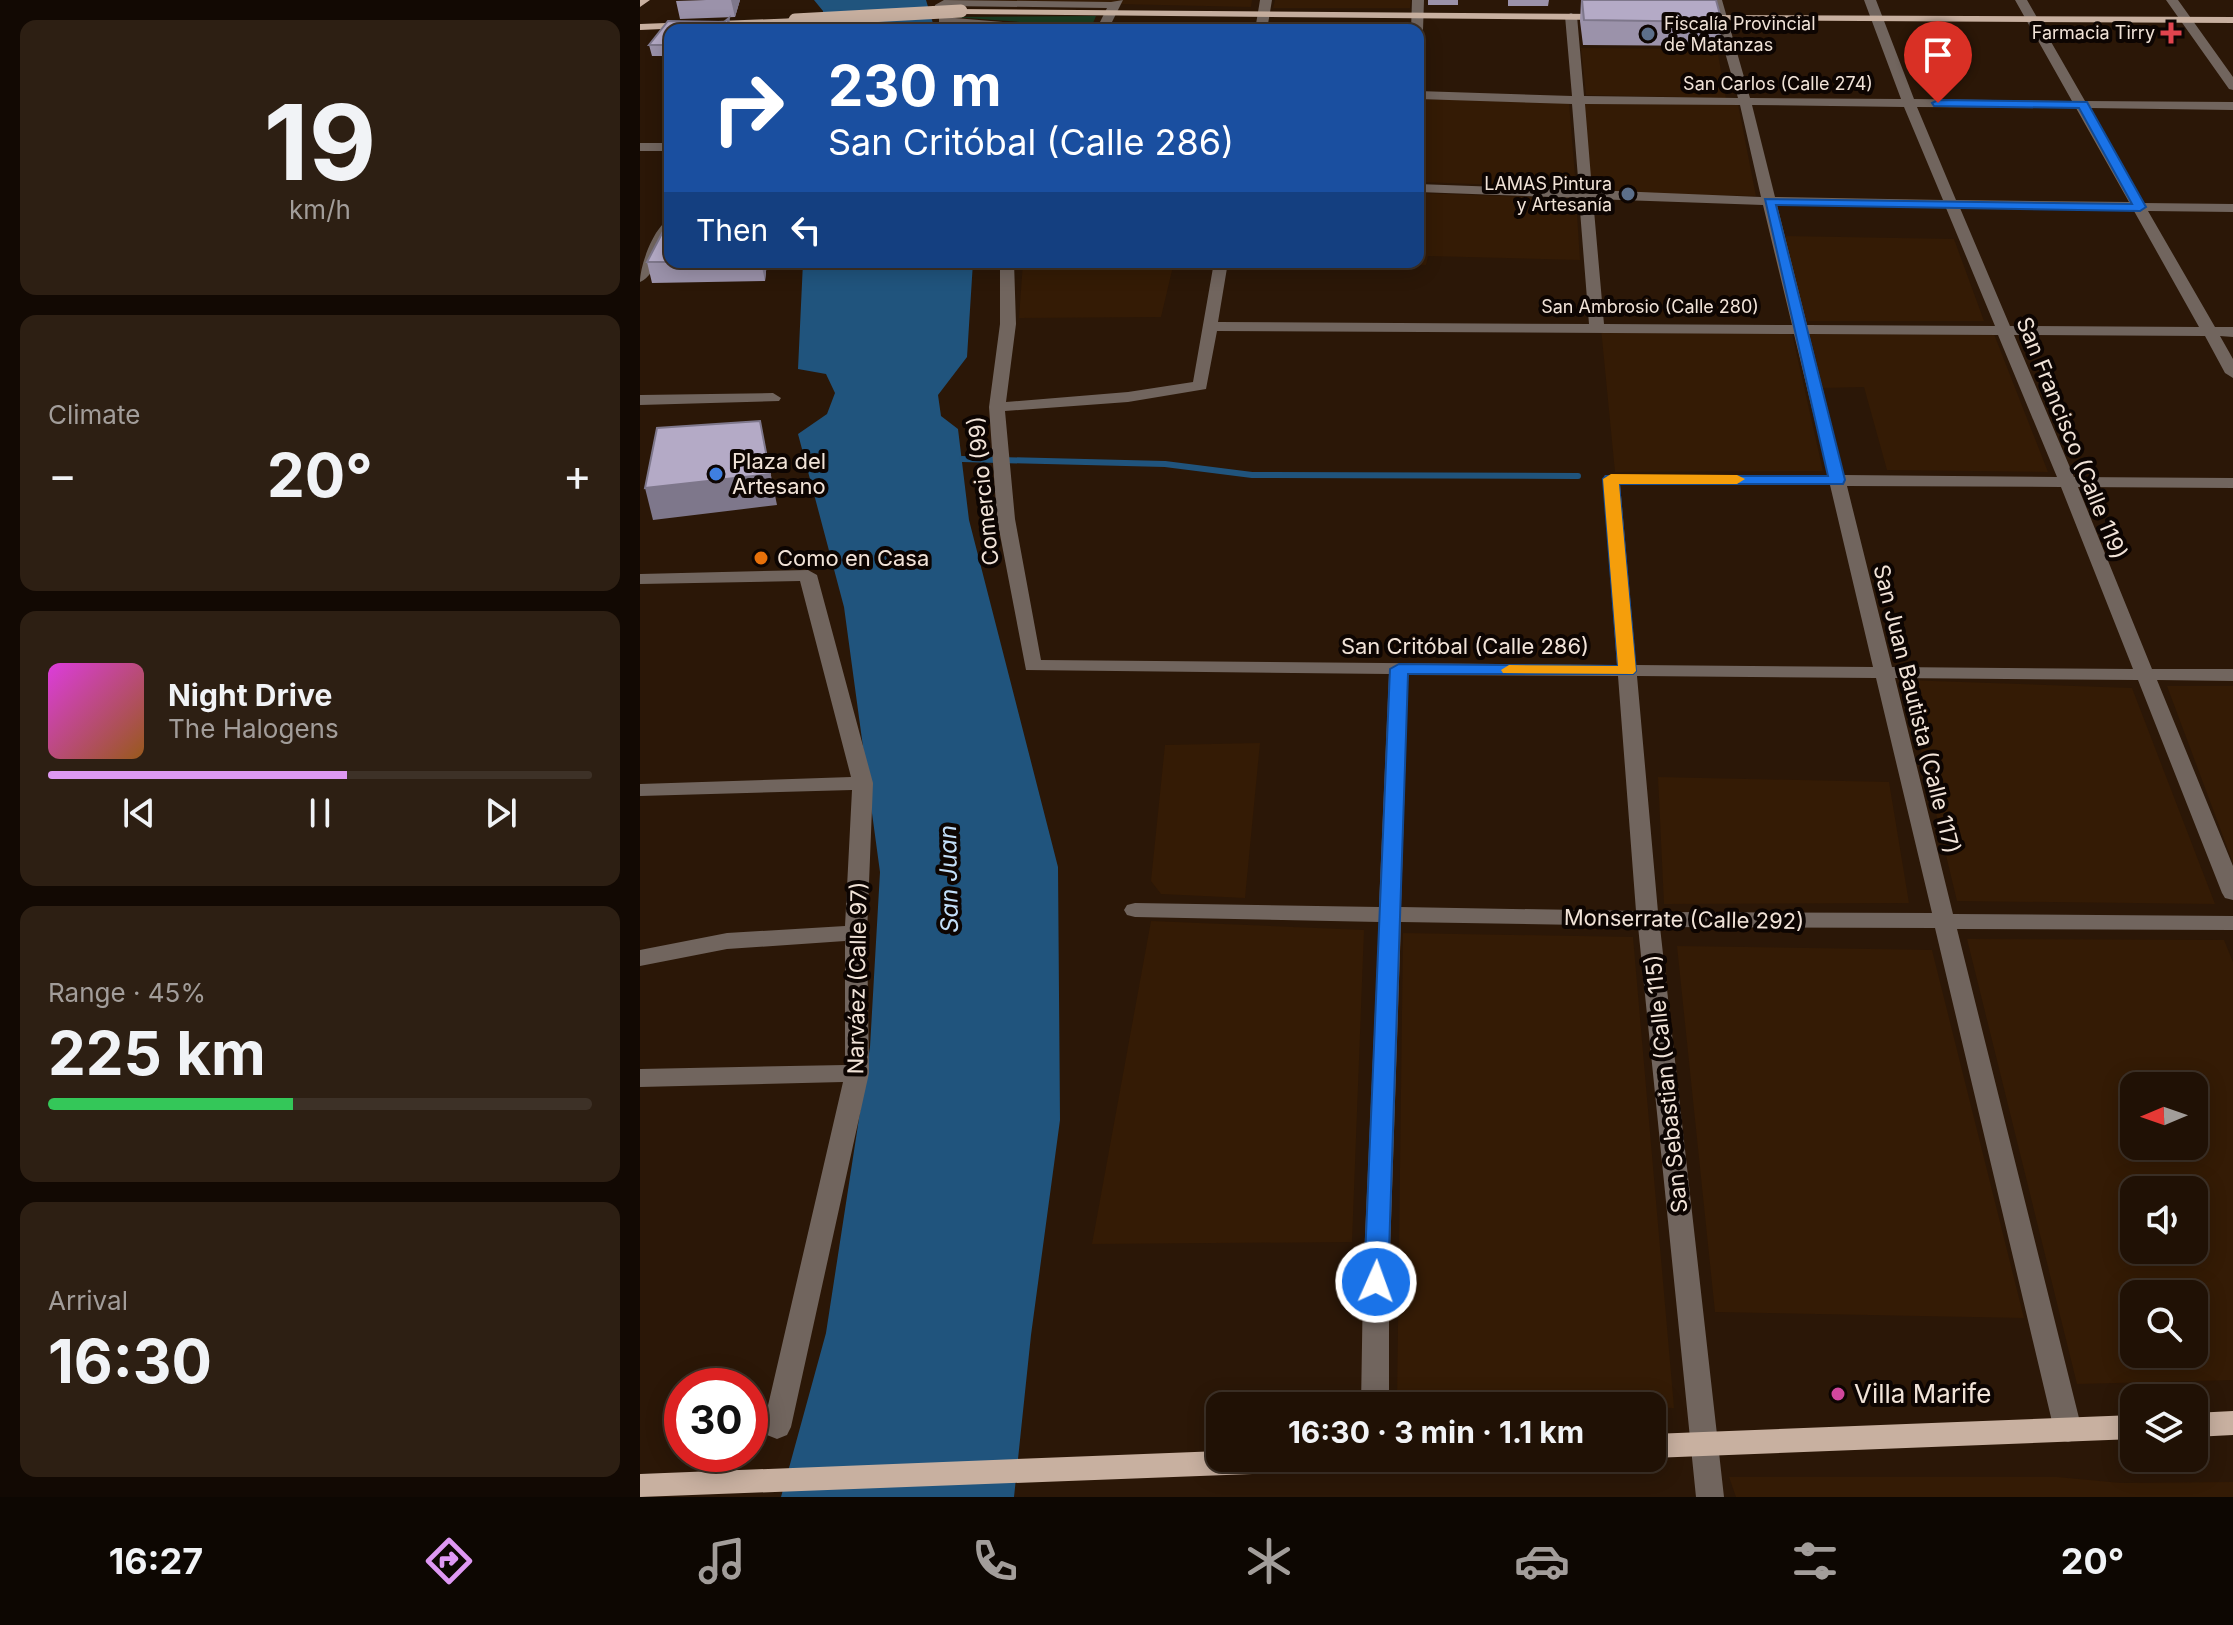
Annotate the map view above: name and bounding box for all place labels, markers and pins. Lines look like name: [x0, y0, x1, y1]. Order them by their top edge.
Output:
place label: Fiscalía Provincial de Matanzas: [1664, 13, 1816, 55]
pin: [1904, 21, 1972, 103]
place label: Farmacia Tirry: [2032, 22, 2155, 43]
marker: Farmacia Tirry: [2162, 24, 2180, 42]
marker: Fiscalía Provincial de Matanzas: [1639, 25, 1657, 43]
place label: LAMAS Pintura y Artesanía: [1484, 173, 1612, 215]
marker: LAMAS Pintura y Artesanía: [1619, 185, 1637, 203]
place label: Plaza del Artesano: [732, 448, 826, 499]
marker: Plaza del Artesano: [707, 465, 725, 483]
place label: Como en Casa: [777, 545, 929, 571]
marker: Como en Casa: [752, 549, 770, 567]
place label: Villa Marife: [1854, 1378, 1991, 1409]
marker: Villa Marife: [1829, 1385, 1847, 1403]

